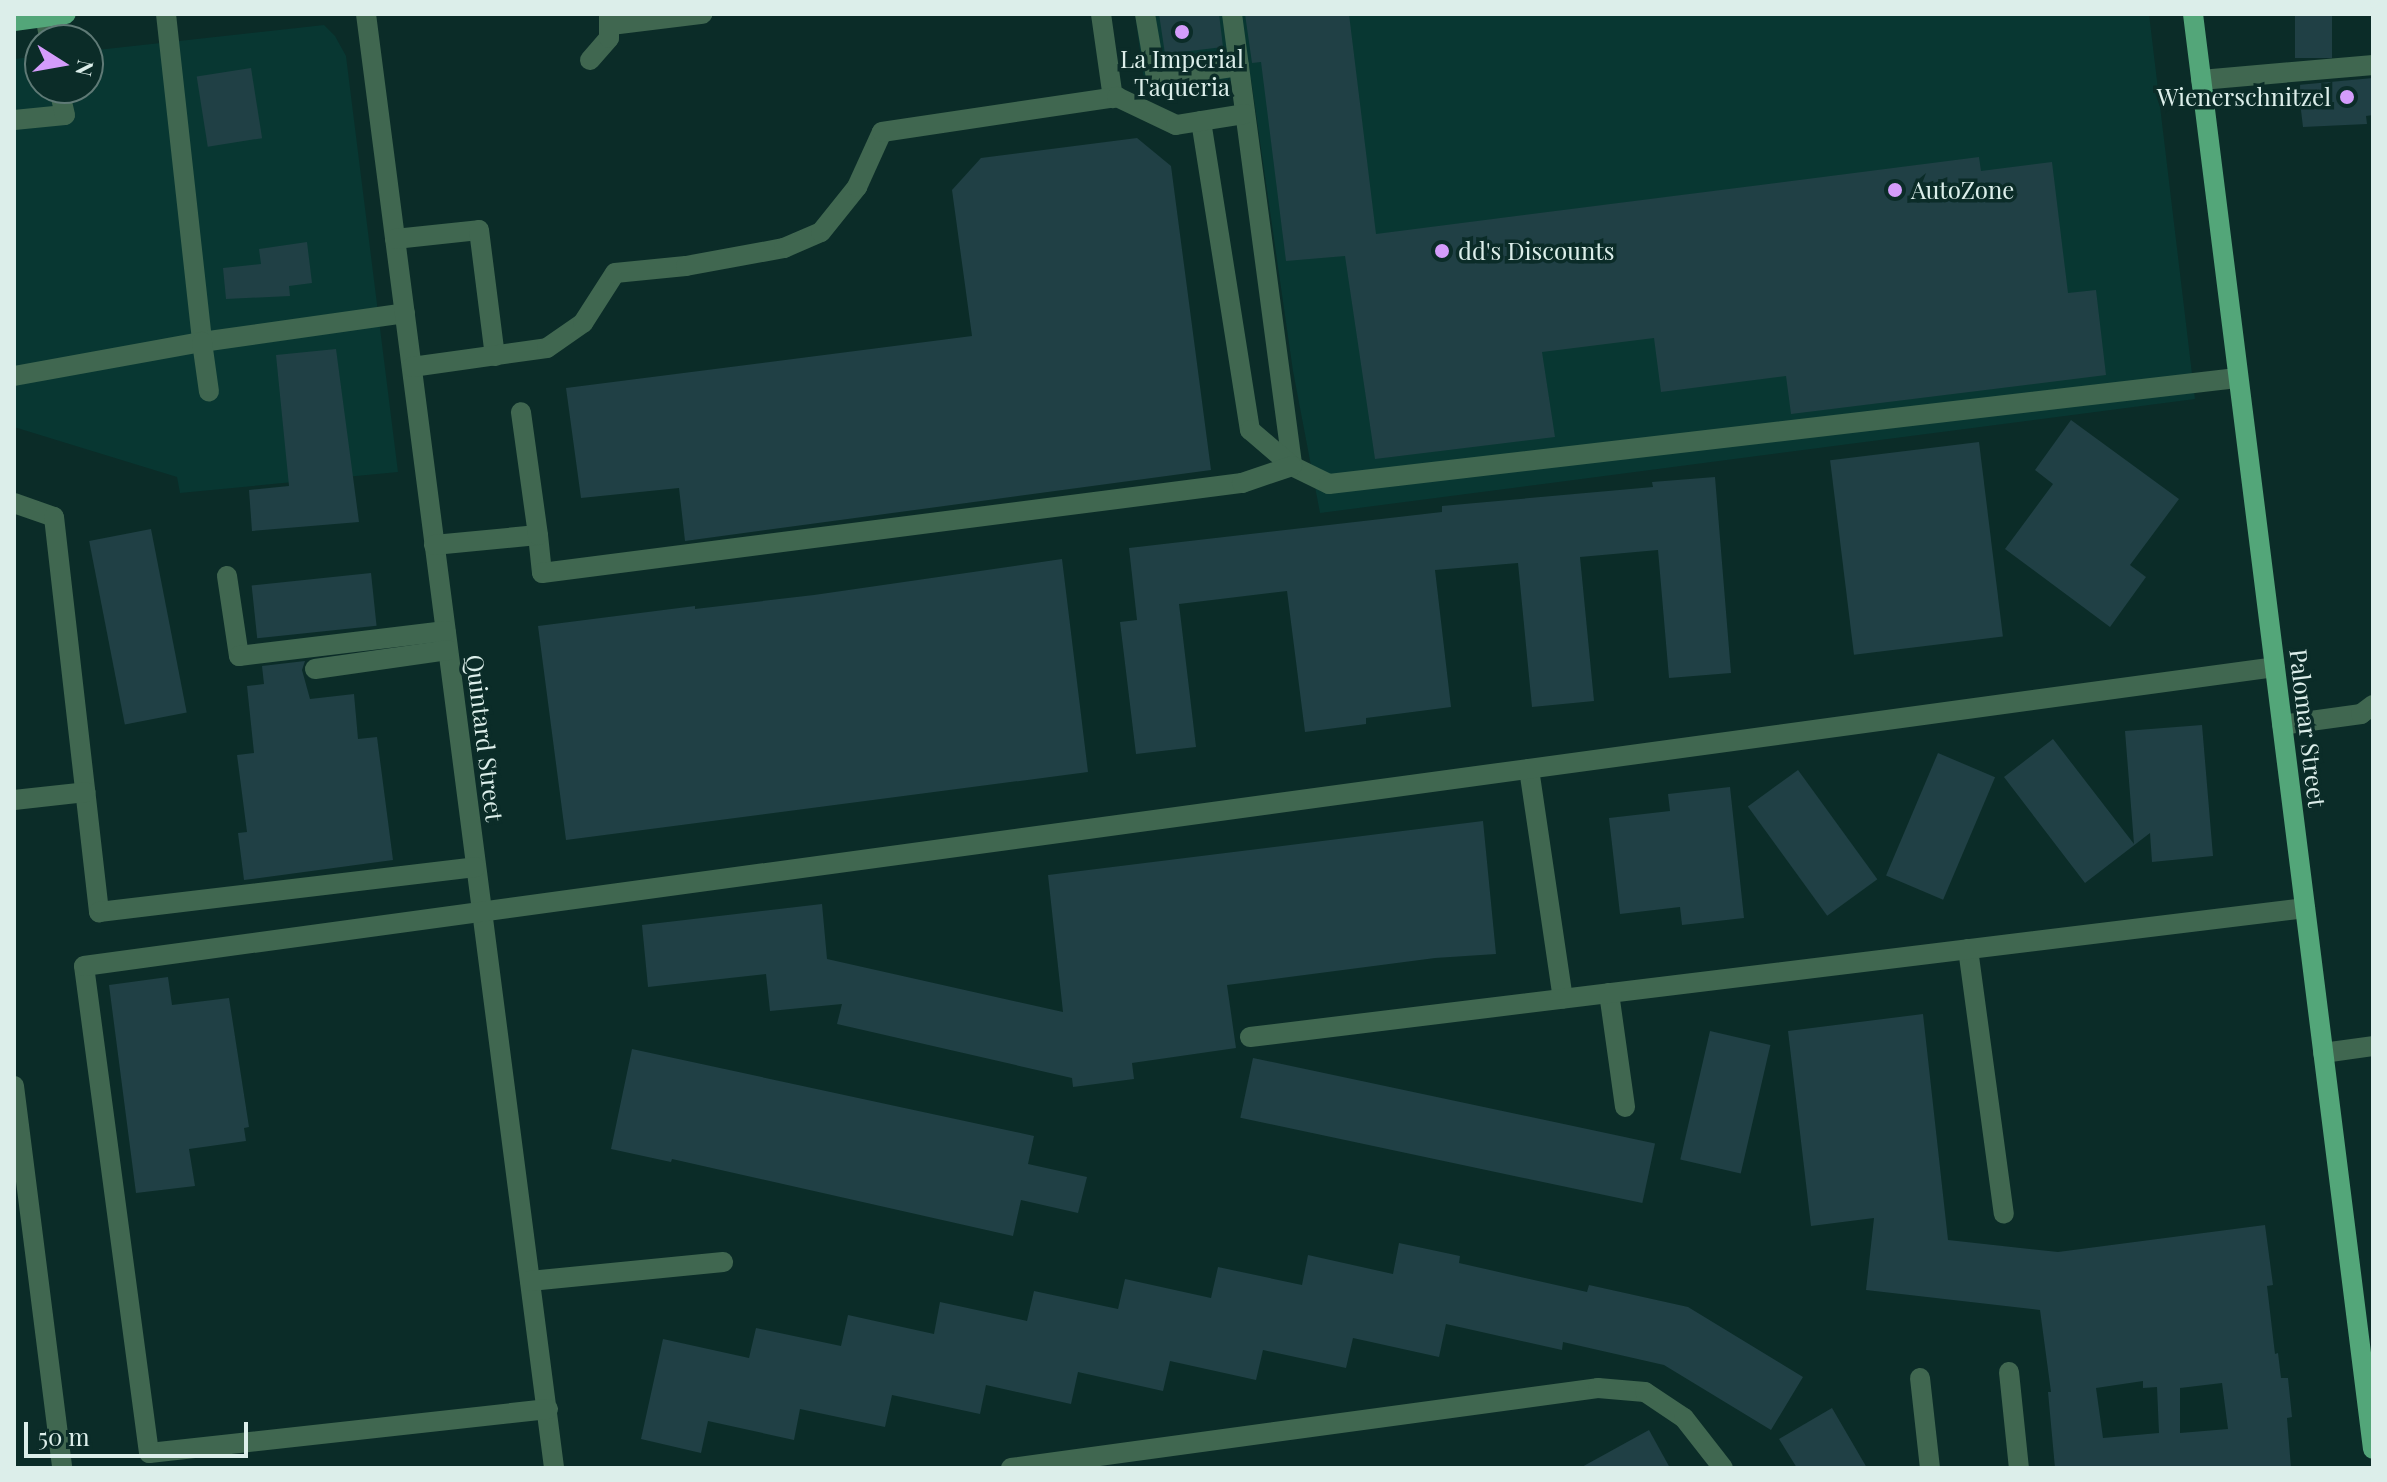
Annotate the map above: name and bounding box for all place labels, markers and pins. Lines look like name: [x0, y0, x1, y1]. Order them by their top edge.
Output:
marker: La Imperial Taqueria: [1173, 23, 1191, 41]
place label: La Imperial Taqueria: [1120, 45, 1244, 101]
place label: Wienerschnitzel: [2157, 83, 2331, 111]
marker: Wienerschnitzel: [2338, 88, 2356, 106]
place label: AutoZone: [1911, 176, 2014, 204]
marker: AutoZone: [1886, 181, 1904, 199]
place label: dd's Discounts: [1458, 237, 1615, 265]
marker: dd's Discounts: [1433, 242, 1451, 260]

